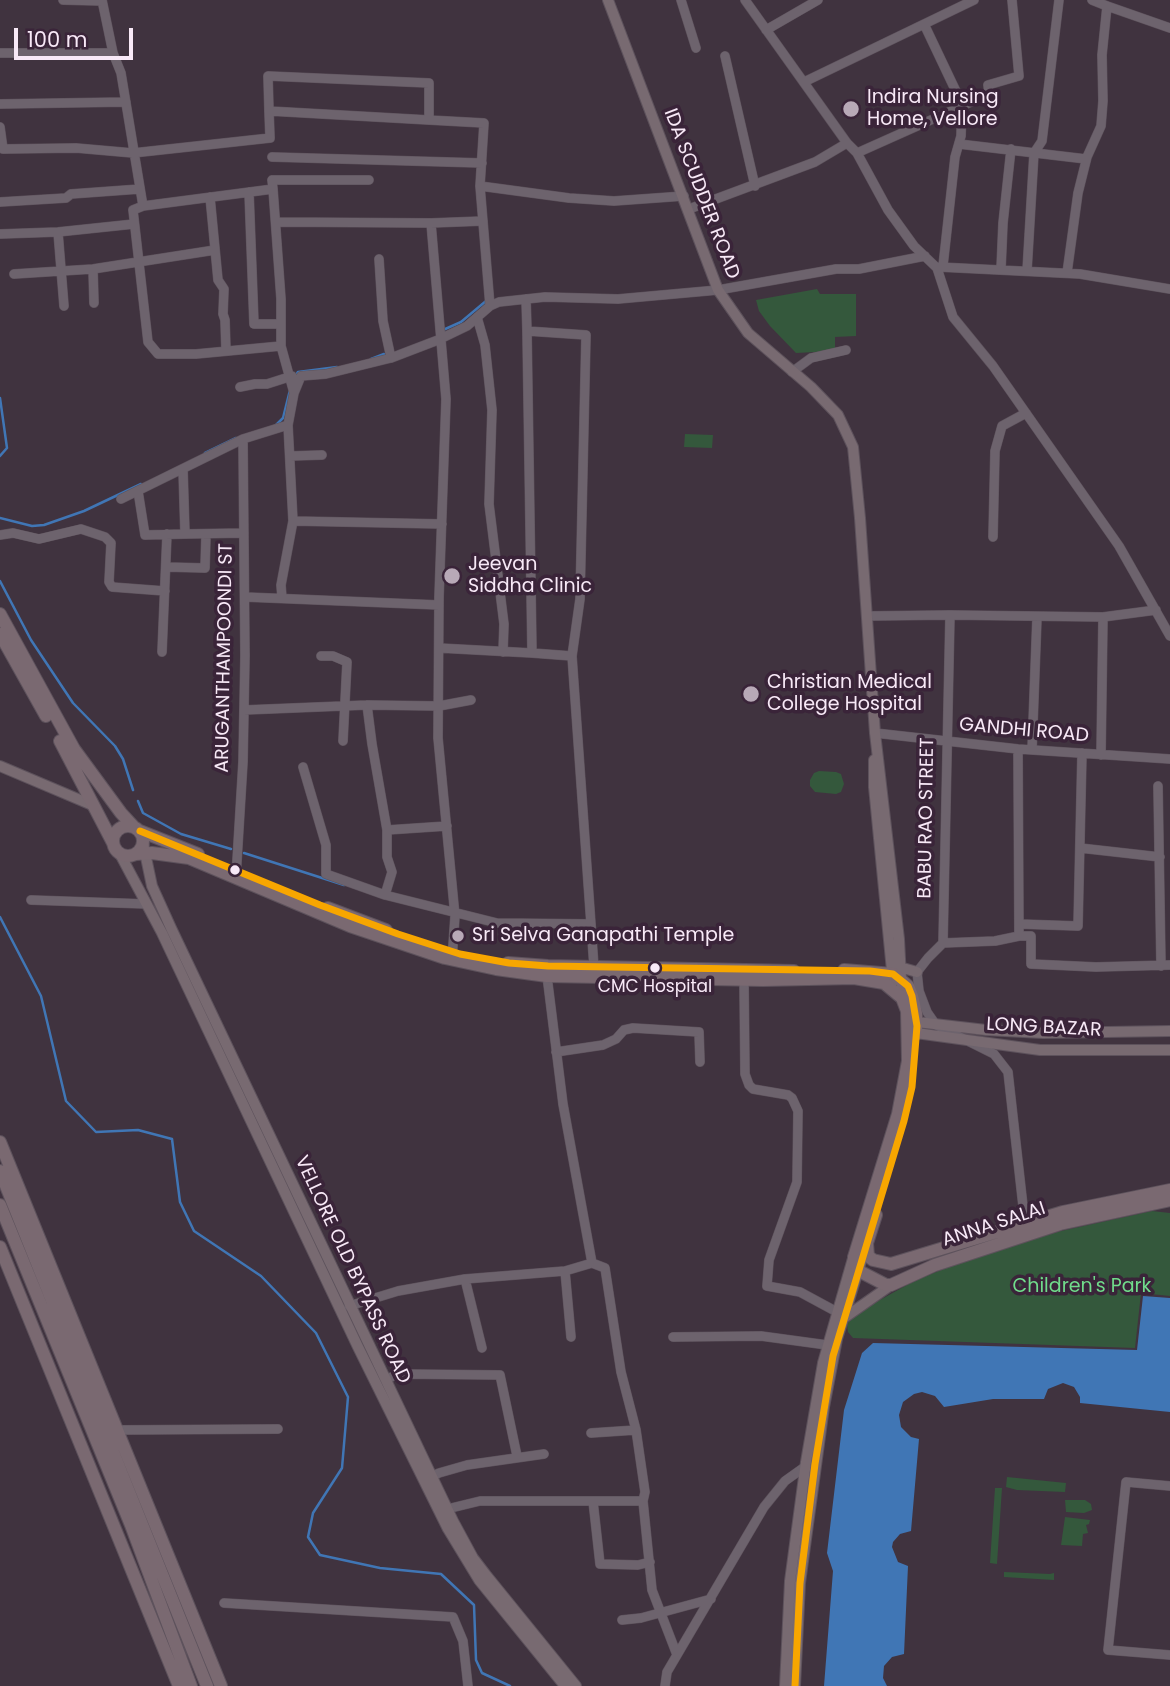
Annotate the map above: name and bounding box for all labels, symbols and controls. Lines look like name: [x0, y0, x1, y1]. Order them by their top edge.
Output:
scale bar: [18, 14, 136, 58]
text: 100 m: [27, 25, 87, 54]
place label: Indira Nursing Home, Vellore: [867, 87, 999, 131]
marker: Indira Nursing Home, Vellore: [841, 99, 861, 119]
street label: IDA SCUDDER ROAD: [658, 106, 744, 282]
street label: ARUGANTHAMPOONDI ST: [212, 543, 238, 773]
place label: Jeevan Siddha Clinic: [468, 554, 592, 598]
marker: Jeevan Siddha Clinic: [442, 566, 462, 586]
place label: Christian Medical College Hospital: [767, 672, 932, 716]
marker: Christian Medical College Hospital: [741, 684, 761, 704]
street label: GANDHI ROAD: [958, 714, 1090, 748]
street label: BABU RAO STREET: [914, 737, 940, 899]
unlabelled marker: [228, 863, 242, 877]
place label: Sri Selva Ganapathi Temple: [472, 925, 734, 947]
marker: Sri Selva Ganapathi Temple: [450, 928, 466, 944]
marker: CMC Hospital: [648, 961, 662, 975]
place label: CMC Hospital: [598, 978, 712, 998]
street label: LONG BAZAR: [986, 1014, 1102, 1042]
street label: VELLORE OLD BYPASS ROAD: [289, 1153, 415, 1387]
street label: ANNA SALAI: [940, 1198, 1048, 1252]
park label: Children's Park: [1013, 1276, 1151, 1298]

